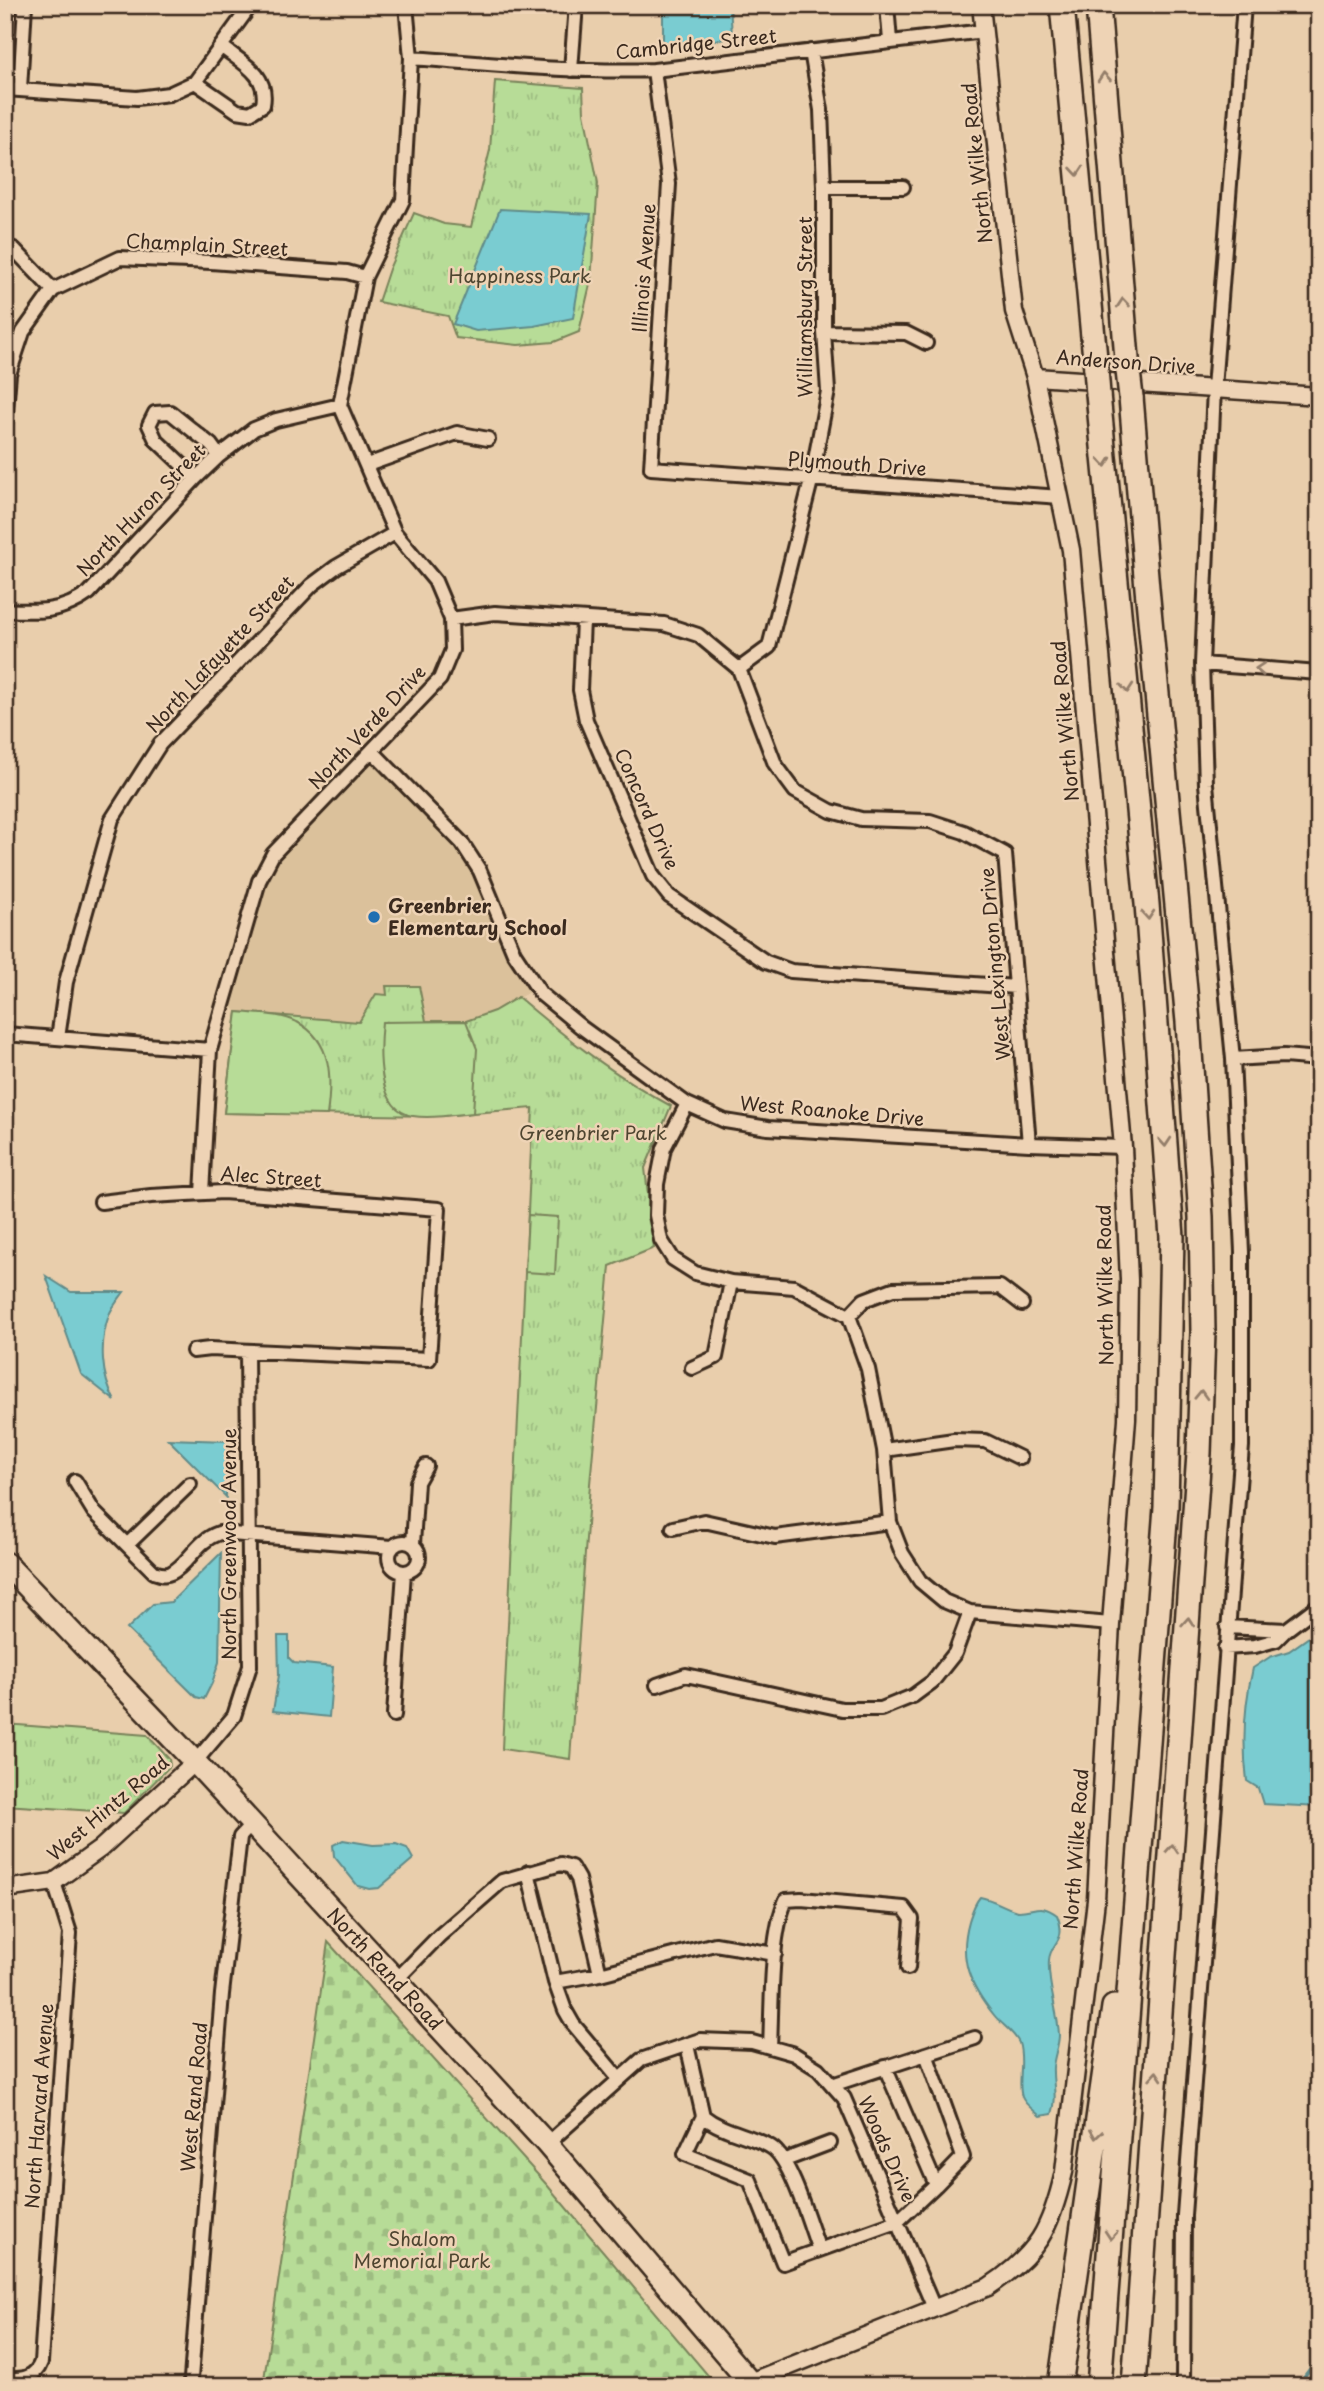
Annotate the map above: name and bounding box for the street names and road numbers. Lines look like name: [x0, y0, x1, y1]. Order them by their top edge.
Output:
street label: Cambridge Street: [614, 21, 778, 65]
street label: North Wilke Road: [954, 81, 998, 245]
street label: Illinois Avenue: [625, 202, 661, 333]
street label: Williamsburg Street: [790, 216, 818, 398]
street label: Champlain Street: [125, 226, 289, 262]
street label: Anderson Drive: [1055, 342, 1197, 380]
street label: North Huron Street: [69, 436, 211, 582]
street label: Plymouth Drive: [787, 444, 928, 482]
street label: North Lafayette Street: [139, 568, 300, 738]
street label: North Wilke Road: [1043, 640, 1085, 803]
street label: North Verde Drive: [301, 658, 431, 795]
street label: Concord Drive: [609, 743, 687, 874]
street label: West Lexington Drive: [972, 866, 1016, 1062]
street label: West Roanoke Drive: [739, 1088, 925, 1132]
street label: Alec Street: [220, 1159, 323, 1194]
street label: North Wilke Road: [1089, 1204, 1119, 1366]
street label: North Greenwood Avenue: [214, 1428, 242, 1660]
street label: West Hintz Road: [40, 1748, 174, 1867]
street label: North Wilke Road: [1055, 1767, 1095, 1930]
street label: North Rand Road: [321, 1901, 450, 2036]
street label: North Harvard Avenue: [17, 2002, 59, 2210]
street label: West Rand Road: [173, 2021, 214, 2173]
street label: Woods Drive: [852, 2091, 924, 2206]

